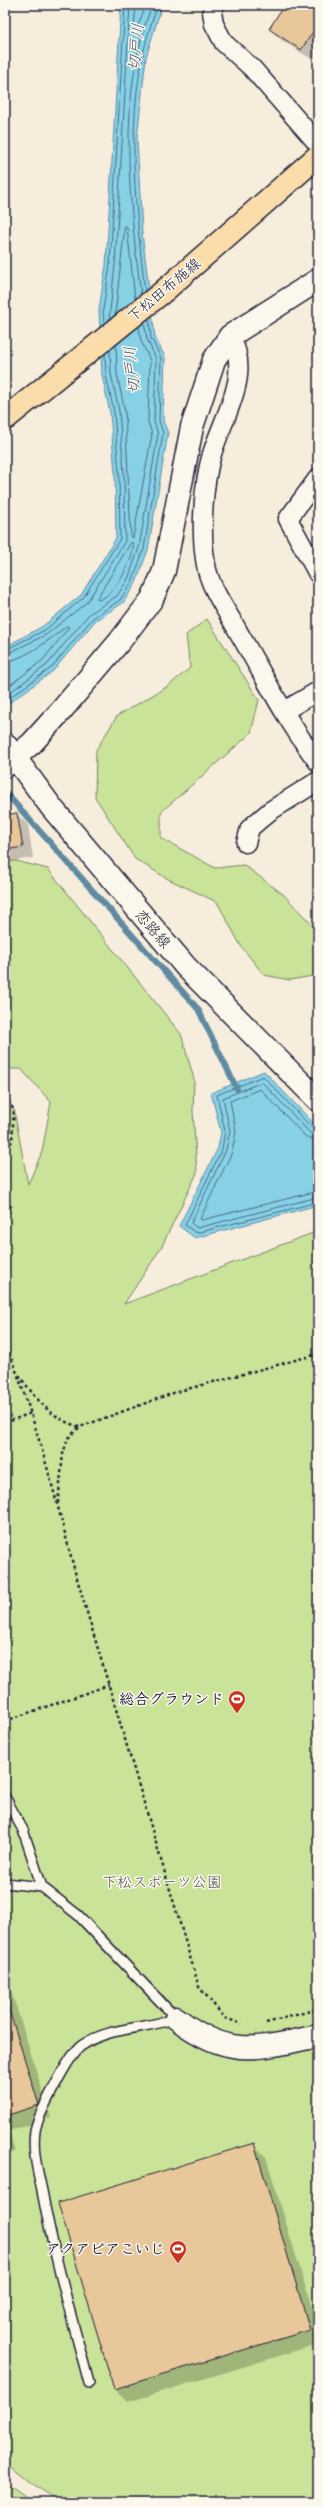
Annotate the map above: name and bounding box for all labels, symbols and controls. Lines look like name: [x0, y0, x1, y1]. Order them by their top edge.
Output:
water label: 切戸川: [123, 22, 149, 72]
street label: 下松田布施線: [123, 253, 206, 327]
water label: 切戸川: [119, 345, 145, 395]
street label: 恋路線: [130, 905, 175, 953]
place label: 総合グラウンド: [119, 1689, 224, 1710]
sports icon: 総合グラウンド: [227, 1689, 247, 1714]
park label: 下松スポーツ公園: [102, 1872, 222, 1893]
place label: アクアピアこいじ: [46, 2239, 165, 2260]
sports icon: アクアピアこいじ: [168, 2239, 188, 2264]

